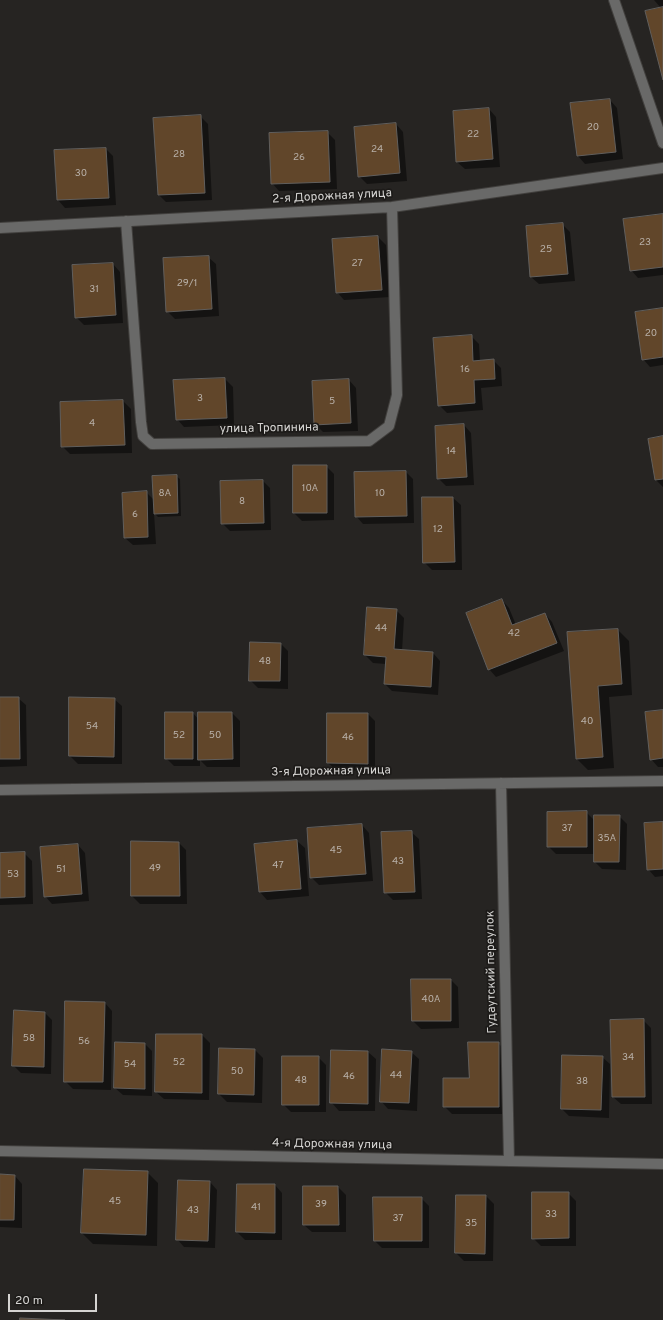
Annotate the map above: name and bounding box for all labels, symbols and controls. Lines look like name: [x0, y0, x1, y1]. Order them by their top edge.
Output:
house number: 20: [587, 122, 599, 134]
house number: 22: [467, 129, 479, 141]
house number: 24: [371, 144, 383, 156]
house number: 28: [173, 149, 185, 161]
house number: 26: [293, 152, 305, 164]
house number: 30: [75, 168, 87, 180]
street label: 2-я Дорожная улица: [272, 187, 392, 207]
house number: 23: [639, 237, 651, 249]
house number: 25: [540, 244, 552, 256]
house number: 27: [351, 258, 363, 270]
house number: 29/1: [177, 278, 197, 290]
house number: 31: [89, 284, 99, 296]
house number: 20: [645, 328, 657, 340]
house number: 16: [460, 364, 470, 376]
house number: 3: [197, 393, 203, 405]
house number: 5: [329, 396, 335, 408]
house number: 4: [89, 418, 95, 430]
street label: улица Тропинина: [219, 421, 319, 437]
house number: 14: [446, 446, 456, 458]
house number: 10А: [302, 483, 318, 495]
house number: 8А: [159, 488, 171, 500]
house number: 10: [375, 488, 385, 500]
house number: 8: [239, 496, 245, 508]
house number: 6: [132, 509, 138, 521]
house number: 12: [433, 524, 443, 536]
house number: 44: [375, 623, 387, 635]
house number: 42: [508, 628, 520, 640]
house number: 48: [259, 656, 271, 668]
house number: 40: [581, 716, 593, 728]
house number: 54: [86, 721, 98, 733]
house number: 52: [173, 730, 185, 742]
house number: 50: [209, 730, 221, 742]
house number: 46: [342, 732, 354, 744]
street label: 3-я Дорожная улица: [271, 764, 391, 780]
house number: 37: [561, 823, 573, 835]
house number: 35А: [598, 833, 616, 845]
house number: 45: [330, 845, 342, 857]
house number: 43: [392, 856, 404, 868]
house number: 47: [272, 860, 284, 872]
house number: 49: [149, 863, 161, 875]
house number: 51: [56, 864, 66, 876]
house number: 53: [7, 869, 19, 881]
street label: Гудаутский переулок: [484, 910, 500, 1034]
house number: 40А: [421, 994, 441, 1006]
house number: 58: [23, 1033, 35, 1045]
house number: 56: [78, 1036, 90, 1048]
house number: 34: [622, 1052, 634, 1064]
house number: 52: [173, 1057, 185, 1069]
house number: 54: [124, 1059, 136, 1071]
house number: 50: [231, 1066, 243, 1078]
house number: 44: [390, 1070, 402, 1082]
house number: 46: [343, 1071, 355, 1083]
house number: 48: [295, 1075, 307, 1087]
house number: 38: [576, 1076, 588, 1088]
street label: 4-я Дорожная улица: [272, 1137, 392, 1153]
house number: 45: [109, 1196, 121, 1208]
house number: 39: [315, 1199, 327, 1211]
house number: 41: [251, 1202, 261, 1214]
house number: 43: [187, 1205, 199, 1217]
house number: 33: [545, 1209, 557, 1221]
house number: 37: [392, 1213, 404, 1225]
house number: 35: [465, 1218, 477, 1230]
scale bar: [10, 1286, 99, 1312]
text: 20 m: [15, 1293, 43, 1309]

